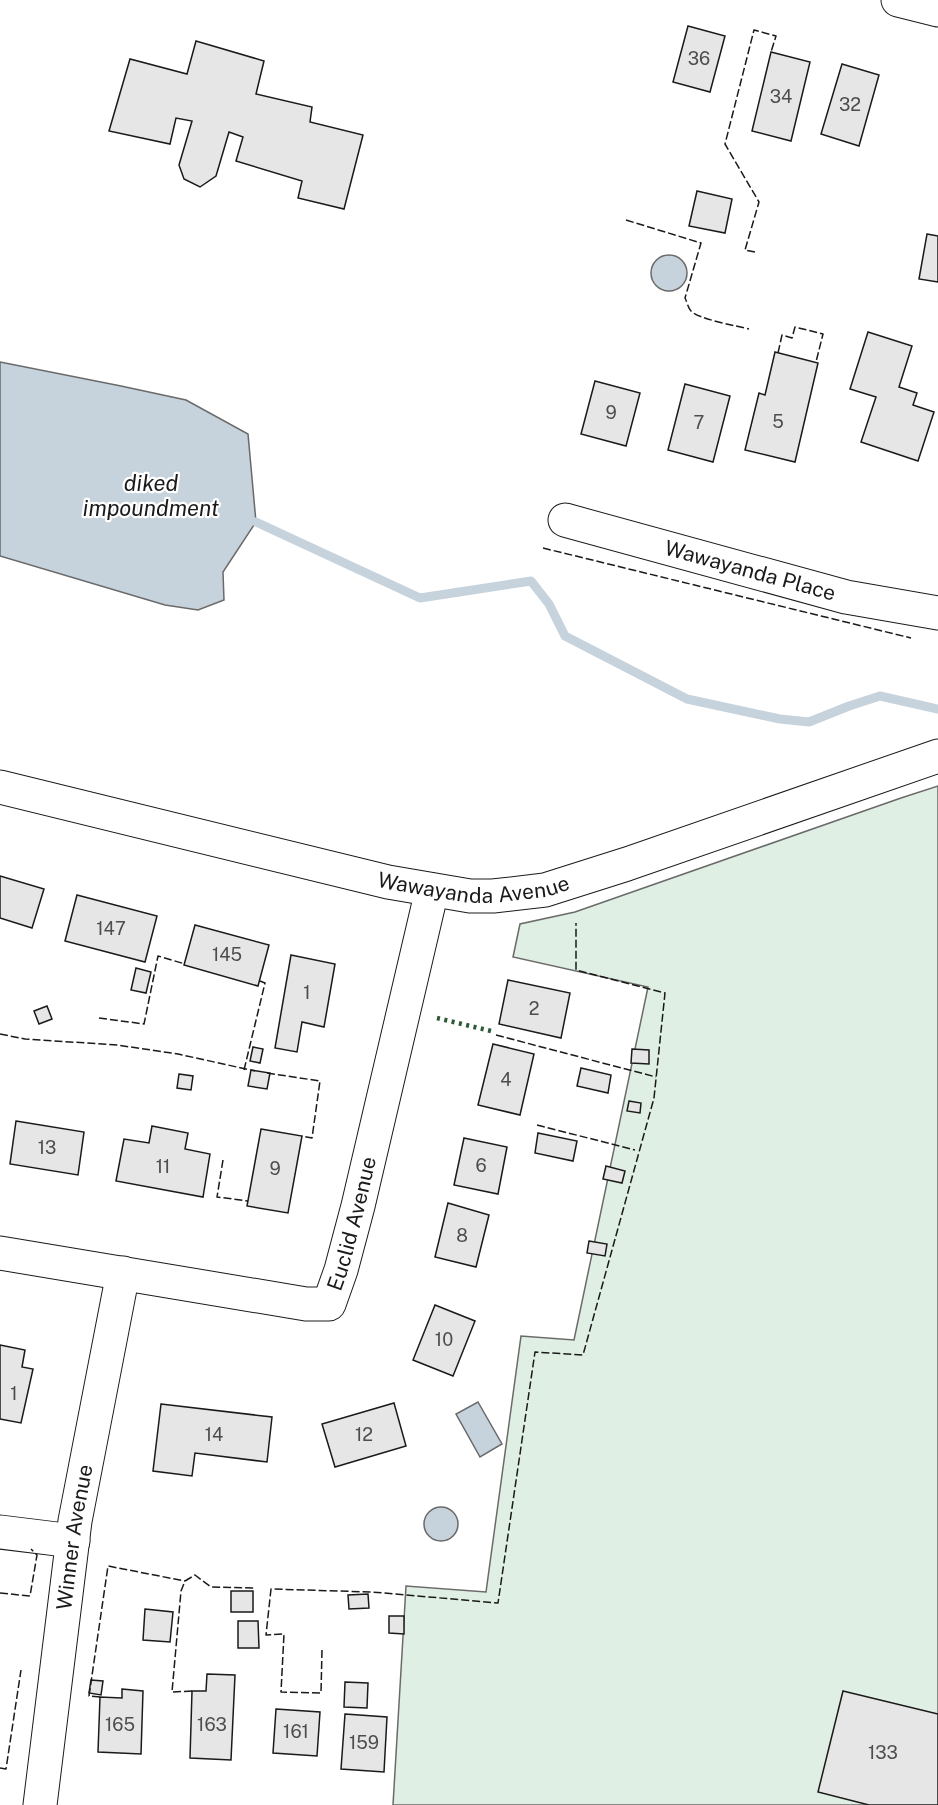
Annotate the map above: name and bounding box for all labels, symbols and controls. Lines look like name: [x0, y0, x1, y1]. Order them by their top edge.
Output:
house number: 36: [688, 48, 710, 69]
house number: 34: [770, 86, 792, 107]
house number: 32: [839, 94, 861, 115]
house number: 9: [605, 402, 617, 423]
house number: 5: [772, 411, 784, 432]
house number: 7: [694, 412, 704, 433]
water label: diked impoundment: [83, 470, 220, 521]
street label: Wawayanda Place: [662, 535, 839, 606]
street label: Wawayanda Avenue: [375, 867, 572, 908]
house number: 147: [96, 918, 126, 939]
house number: 145: [212, 944, 242, 965]
house number: 1: [303, 982, 311, 1003]
house number: 2: [529, 998, 539, 1019]
house number: 4: [500, 1069, 512, 1090]
house number: 13: [38, 1137, 56, 1158]
street label: Euclid Avenue: [322, 1154, 381, 1294]
house number: 6: [475, 1155, 487, 1176]
house number: 11: [156, 1156, 170, 1177]
house number: 9: [269, 1158, 281, 1179]
house number: 8: [456, 1225, 468, 1246]
house number: 10: [435, 1329, 453, 1350]
house number: 1: [10, 1383, 18, 1404]
house number: 14: [205, 1424, 223, 1445]
house number: 12: [355, 1424, 373, 1445]
street label: Winner Avenue: [51, 1462, 98, 1611]
house number: 165: [105, 1714, 135, 1735]
house number: 163: [197, 1714, 227, 1735]
house number: 161: [283, 1721, 309, 1742]
house number: 159: [349, 1732, 379, 1753]
house number: 133: [868, 1742, 898, 1763]

